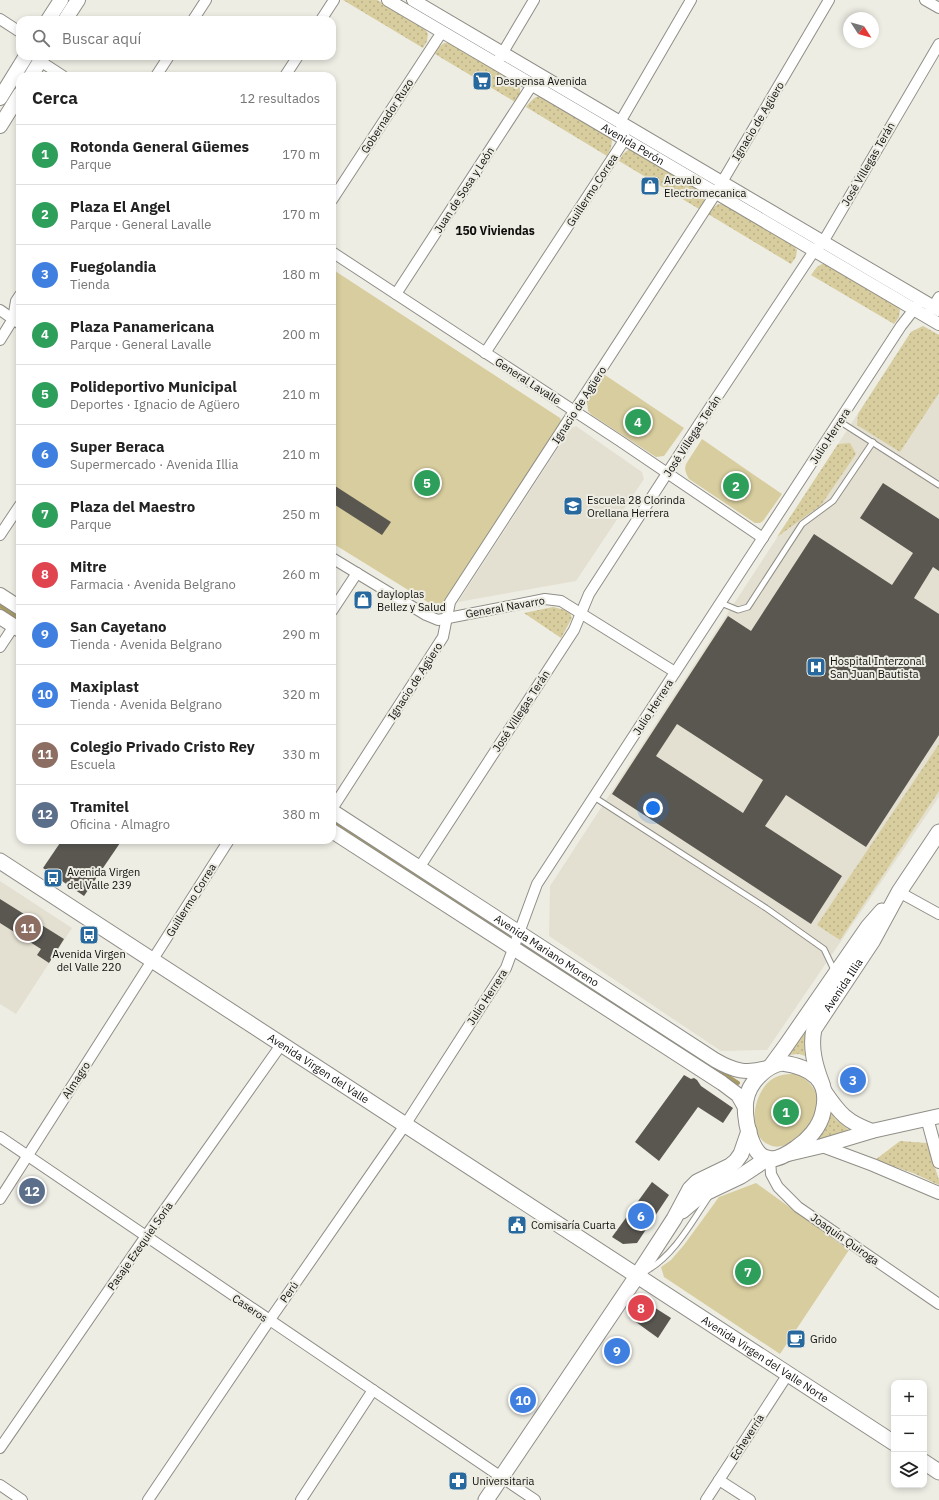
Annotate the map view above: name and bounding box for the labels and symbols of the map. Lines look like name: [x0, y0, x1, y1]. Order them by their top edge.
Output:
north arrow: [843, 12, 879, 48]
supermarket icon: Despensa Avenida: [471, 70, 493, 92]
place label: Despensa Avenida: [496, 74, 587, 88]
street label: Gobernador Ruzo: [358, 76, 416, 156]
street label: Ignacio de Agüero: [729, 79, 787, 163]
street label: Avenida Perón: [599, 120, 667, 168]
street label: José Villegas Terán: [838, 120, 898, 208]
street label: Juan de Sosa y León: [431, 144, 497, 236]
street label: Guillermo Correa: [563, 151, 621, 229]
place label: Arevalo Electromecanica: [664, 173, 747, 200]
shop icon: Arevalo Electromecanica: [639, 175, 661, 197]
district label: 150 Viviendas: [455, 223, 535, 238]
street label: General Lavalle: [492, 354, 564, 408]
street label: Ignacio de Agüero: [549, 364, 609, 446]
street label: José Villegas Terán: [660, 393, 724, 479]
street label: Julio Herrera: [807, 405, 853, 467]
pin: 4: [625, 407, 651, 437]
pin: 5: [414, 468, 440, 498]
pin: 2: [723, 471, 749, 501]
place label: Escuela 28 Clorinda Orellana Herrera: [587, 493, 685, 520]
school or university icon: Escuela 28 Clorinda Orellana Herrera: [562, 495, 584, 517]
place label: dayloplas Bellez y Salud: [377, 587, 446, 614]
shop icon: dayloplas Bellez y Salud: [352, 589, 374, 611]
street label: General Navarro: [464, 593, 546, 621]
street label: Ignacio de Agüero: [385, 640, 445, 722]
place label: Hospital Interzonal San Juan Bautista: [830, 654, 925, 681]
hospital icon: Hospital Interzonal San Juan Bautista: [805, 656, 827, 678]
street label: José Villegas Terán: [489, 668, 553, 754]
street label: Julio Herrera: [630, 676, 676, 738]
your location: [643, 798, 663, 818]
street label: Guillermo Correa: [163, 861, 219, 939]
place label: Avenida Virgen del Valle 239: [67, 865, 140, 892]
bus stop icon: Avenida Virgen del Valle 239: [42, 867, 64, 889]
street label: Avenida Mariano Moreno: [492, 911, 602, 990]
pin: 11: [15, 913, 41, 943]
bus stop icon: Avenida Virgen del Valle 220: [78, 924, 100, 946]
place label: Avenida Virgen del Valle 220: [52, 947, 126, 974]
street label: Avenida Illia: [820, 956, 866, 1014]
street label: Julio Herrera: [464, 966, 510, 1028]
street label: Avenida Virgen del Valle: [265, 1030, 372, 1106]
street label: Almagro: [59, 1059, 93, 1101]
pin: 3: [840, 1065, 866, 1095]
pin: 1: [773, 1097, 799, 1127]
pin: 12: [19, 1176, 45, 1206]
street label: Pasaje Ezequiel Soria: [104, 1199, 176, 1293]
pin: 6: [628, 1201, 654, 1231]
street label: Joaquín Quiroga: [808, 1210, 882, 1268]
public building icon: Comisaría Cuarta: [506, 1214, 528, 1236]
place label: Comisaría Cuarta: [531, 1218, 616, 1232]
pin: 7: [735, 1257, 761, 1287]
street label: Perú: [277, 1279, 301, 1305]
street label: Caseros: [230, 1291, 270, 1325]
pin: 8: [628, 1293, 654, 1323]
street label: Avenida Virgen del Valle Norte: [699, 1313, 831, 1406]
cafe icon: Grido: [785, 1328, 807, 1350]
place label: Grido: [810, 1332, 837, 1346]
pin: 9: [604, 1336, 630, 1366]
pin: 10: [510, 1385, 536, 1415]
street label: Echeverría: [727, 1411, 767, 1463]
pharmacy icon: Universitaria: [447, 1470, 469, 1492]
place label: Universitaria: [472, 1474, 534, 1488]

